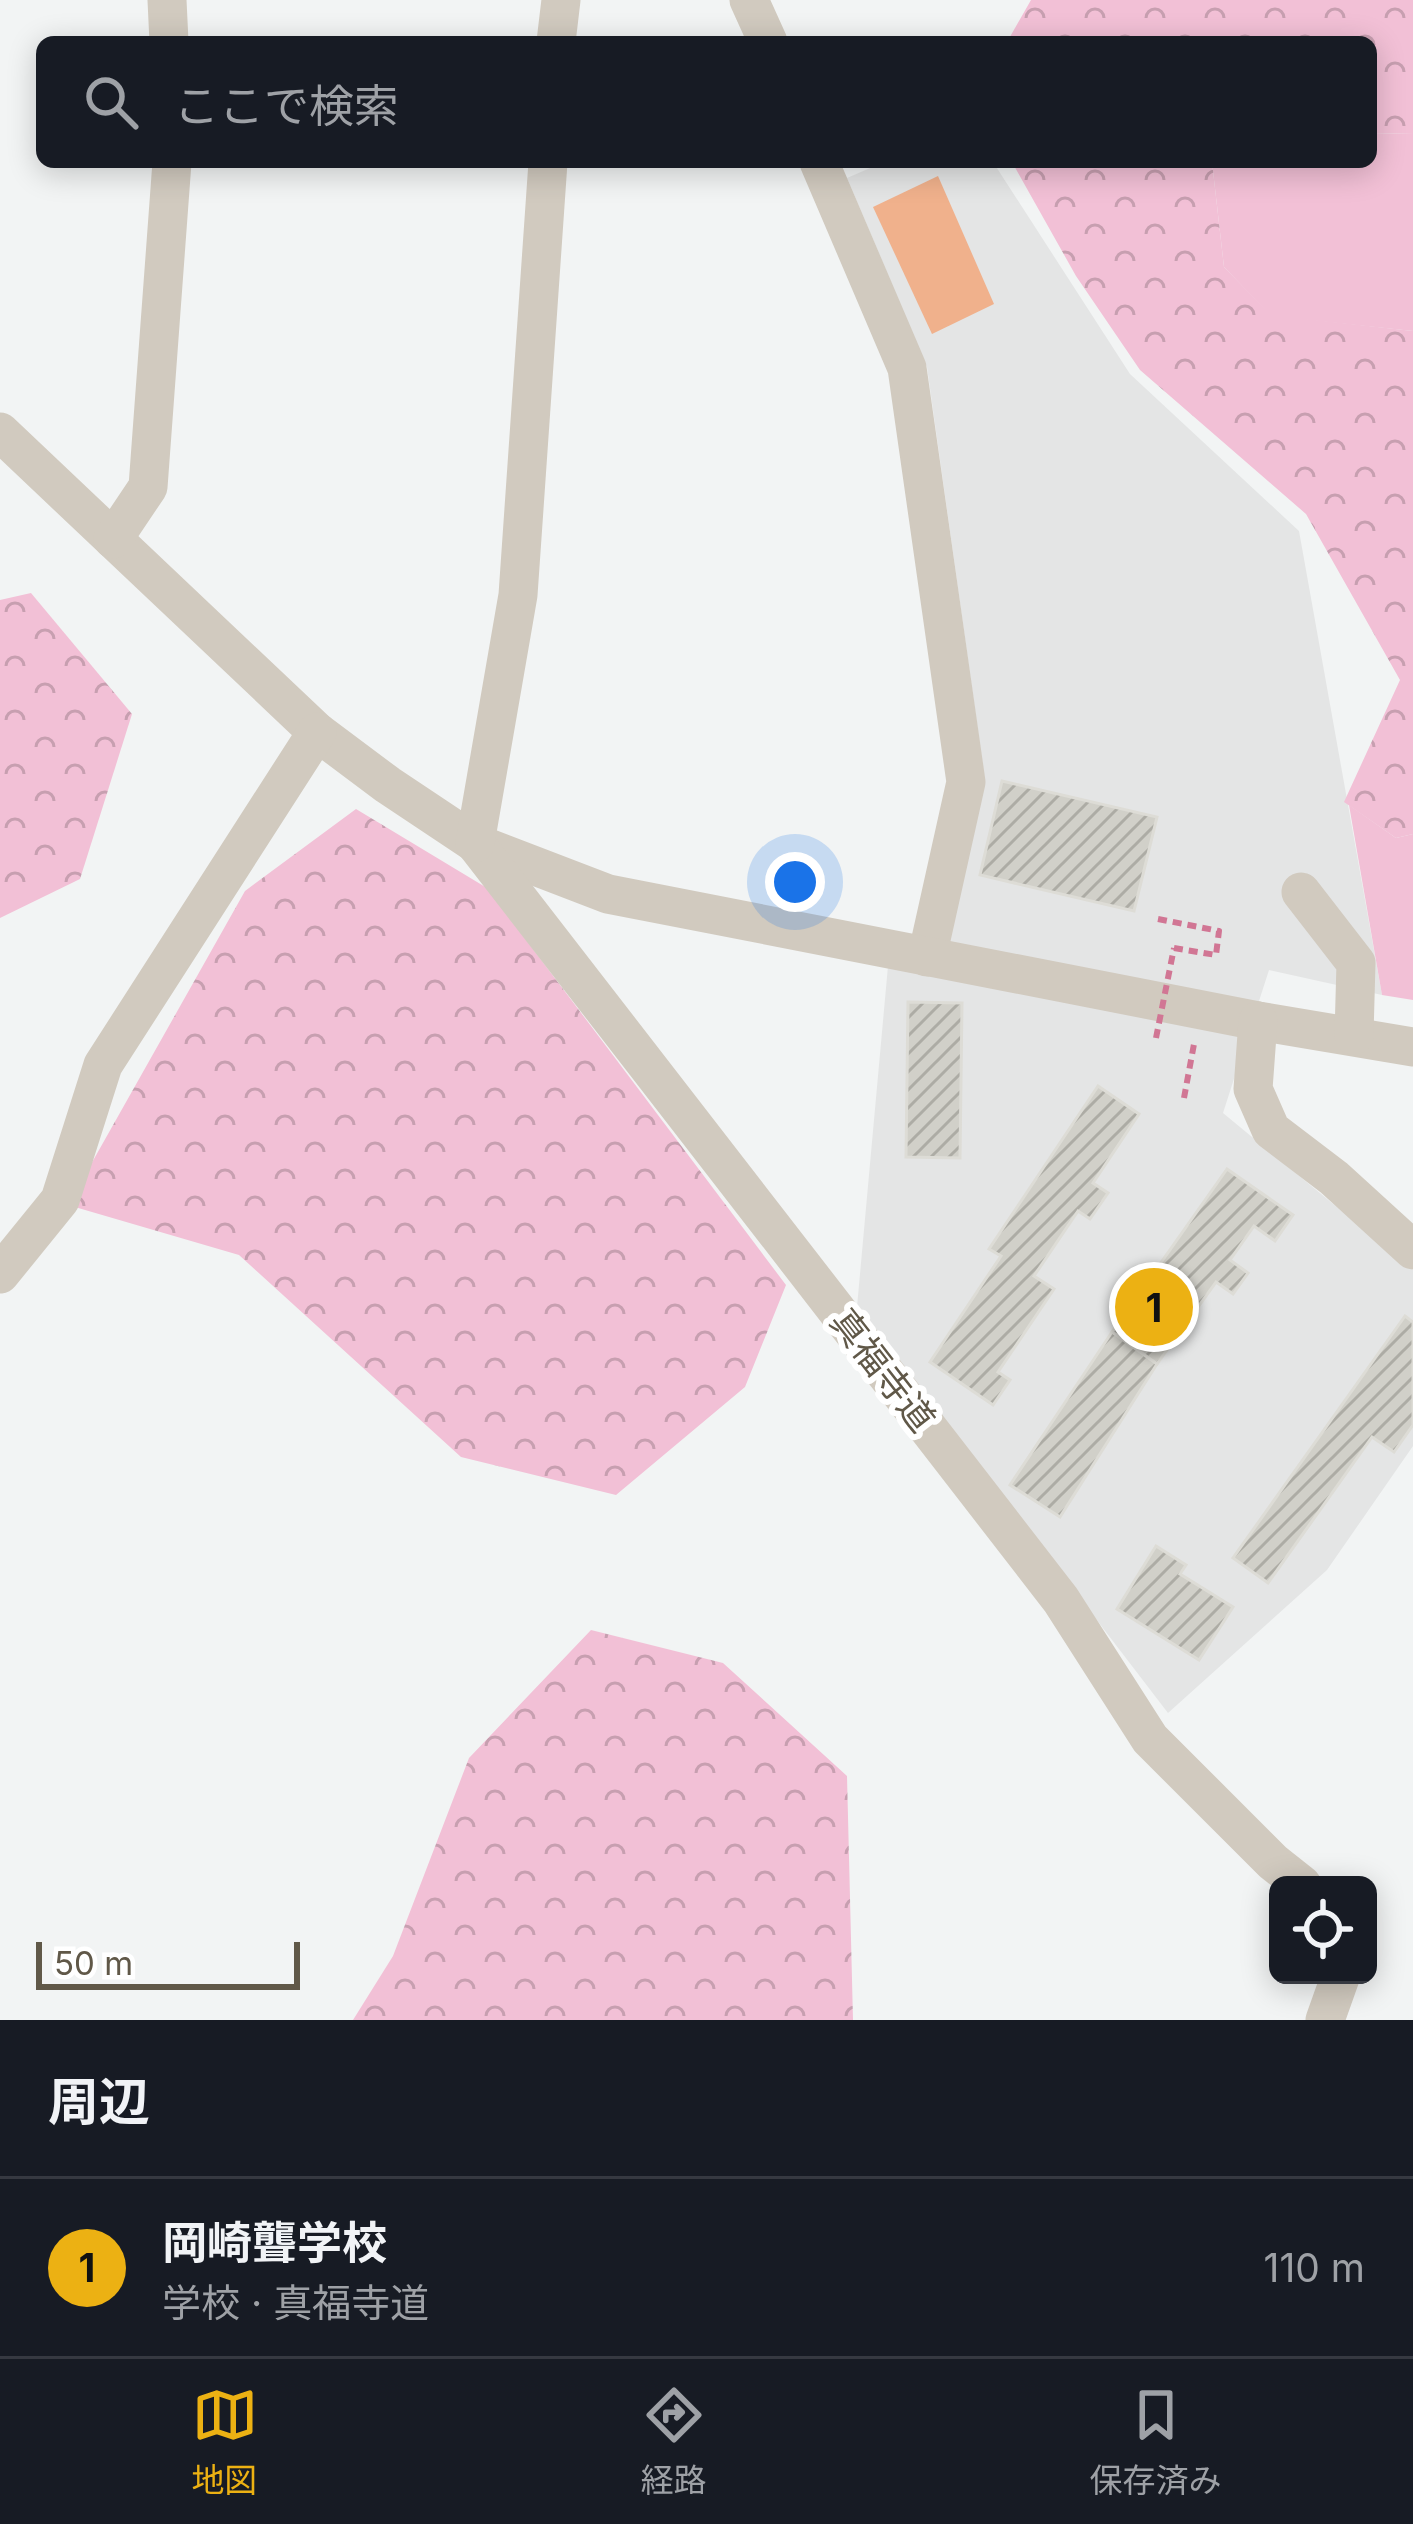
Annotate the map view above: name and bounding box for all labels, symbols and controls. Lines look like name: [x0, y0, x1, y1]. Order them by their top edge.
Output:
search box: [36, 36, 1377, 168]
icon: search: [78, 69, 144, 135]
text: ここで検索: [174, 78, 399, 133]
your location: [765, 852, 825, 912]
pin: 1: [1115, 1262, 1193, 1352]
street label: 真福寺道: [821, 1300, 945, 1440]
map controls: [1269, 1876, 1377, 1984]
button: locate: [1269, 1876, 1377, 1984]
scale bar: [36, 1936, 300, 1989]
text: 50 m: [54, 1943, 133, 1983]
text: 周辺: [48, 2071, 150, 2132]
text: 岡崎聾学校: [162, 2215, 387, 2270]
text: 1: [79, 2244, 95, 2291]
text: 110 m: [1264, 2244, 1365, 2291]
text: 学校 · 真福寺道: [162, 2279, 429, 2326]
tab: 地図: [192, 2382, 258, 2502]
tab: 経路: [641, 2382, 707, 2502]
tab: 保存済み: [1090, 2382, 1222, 2502]

